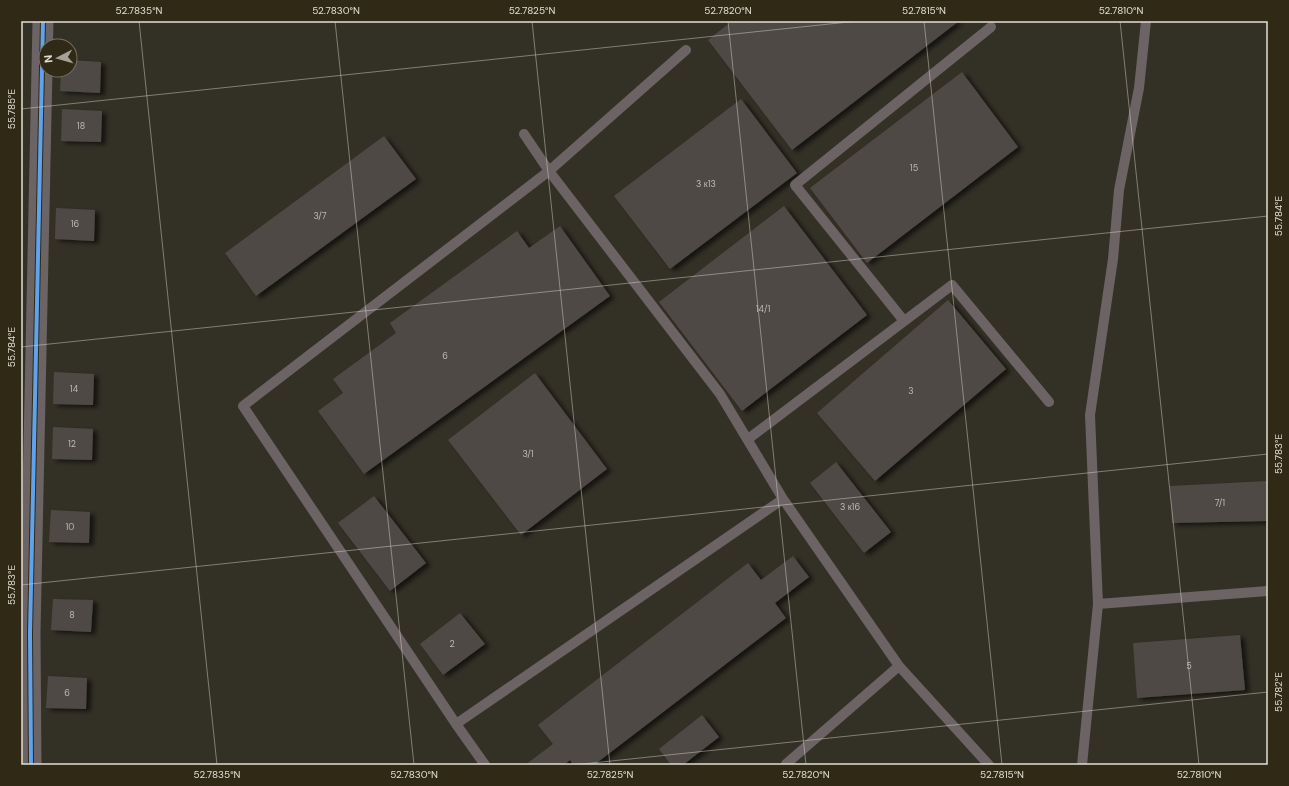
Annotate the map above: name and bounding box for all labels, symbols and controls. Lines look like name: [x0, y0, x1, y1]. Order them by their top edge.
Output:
text: 52.7835°N: [116, 4, 163, 17]
text: 52.7830°N: [312, 4, 360, 17]
text: 52.7825°N: [509, 4, 555, 17]
text: 52.7820°N: [704, 4, 752, 17]
text: 52.7815°N: [902, 4, 946, 17]
text: 52.7810°N: [1099, 4, 1143, 17]
north arrow: [38, 38, 78, 78]
text: N: [41, 54, 55, 64]
text: 55.785°E: [5, 88, 18, 129]
house number: 18: [77, 120, 85, 132]
house number: 15: [910, 162, 918, 174]
house number: 3 к13: [696, 178, 716, 190]
text: 55.784°E: [1272, 196, 1285, 236]
house number: 3/7: [313, 210, 327, 222]
house number: 16: [71, 218, 80, 230]
house number: 14/1: [756, 303, 770, 315]
text: 55.784°E: [5, 327, 18, 367]
house number: 6: [442, 350, 448, 362]
house number: 14: [70, 383, 79, 395]
house number: 3: [908, 385, 914, 397]
text: 55.783°E: [1272, 434, 1285, 474]
house number: 12: [68, 438, 76, 450]
house number: 3/1: [522, 448, 534, 460]
house number: 7/1: [1215, 497, 1225, 509]
house number: 3 к16: [840, 501, 860, 513]
house number: 10: [66, 521, 74, 533]
text: 55.783°E: [5, 565, 18, 605]
house number: 8: [69, 609, 75, 621]
house number: 2: [449, 638, 455, 650]
house number: 5: [1186, 660, 1192, 672]
text: 55.782°E: [1272, 672, 1285, 712]
house number: 6: [64, 687, 70, 699]
text: 52.7835°N: [194, 768, 241, 781]
text: 52.7830°N: [390, 768, 438, 781]
text: 52.7825°N: [587, 768, 633, 781]
text: 52.7820°N: [782, 768, 830, 781]
text: 52.7815°N: [980, 768, 1024, 781]
text: 52.7810°N: [1177, 768, 1221, 781]

